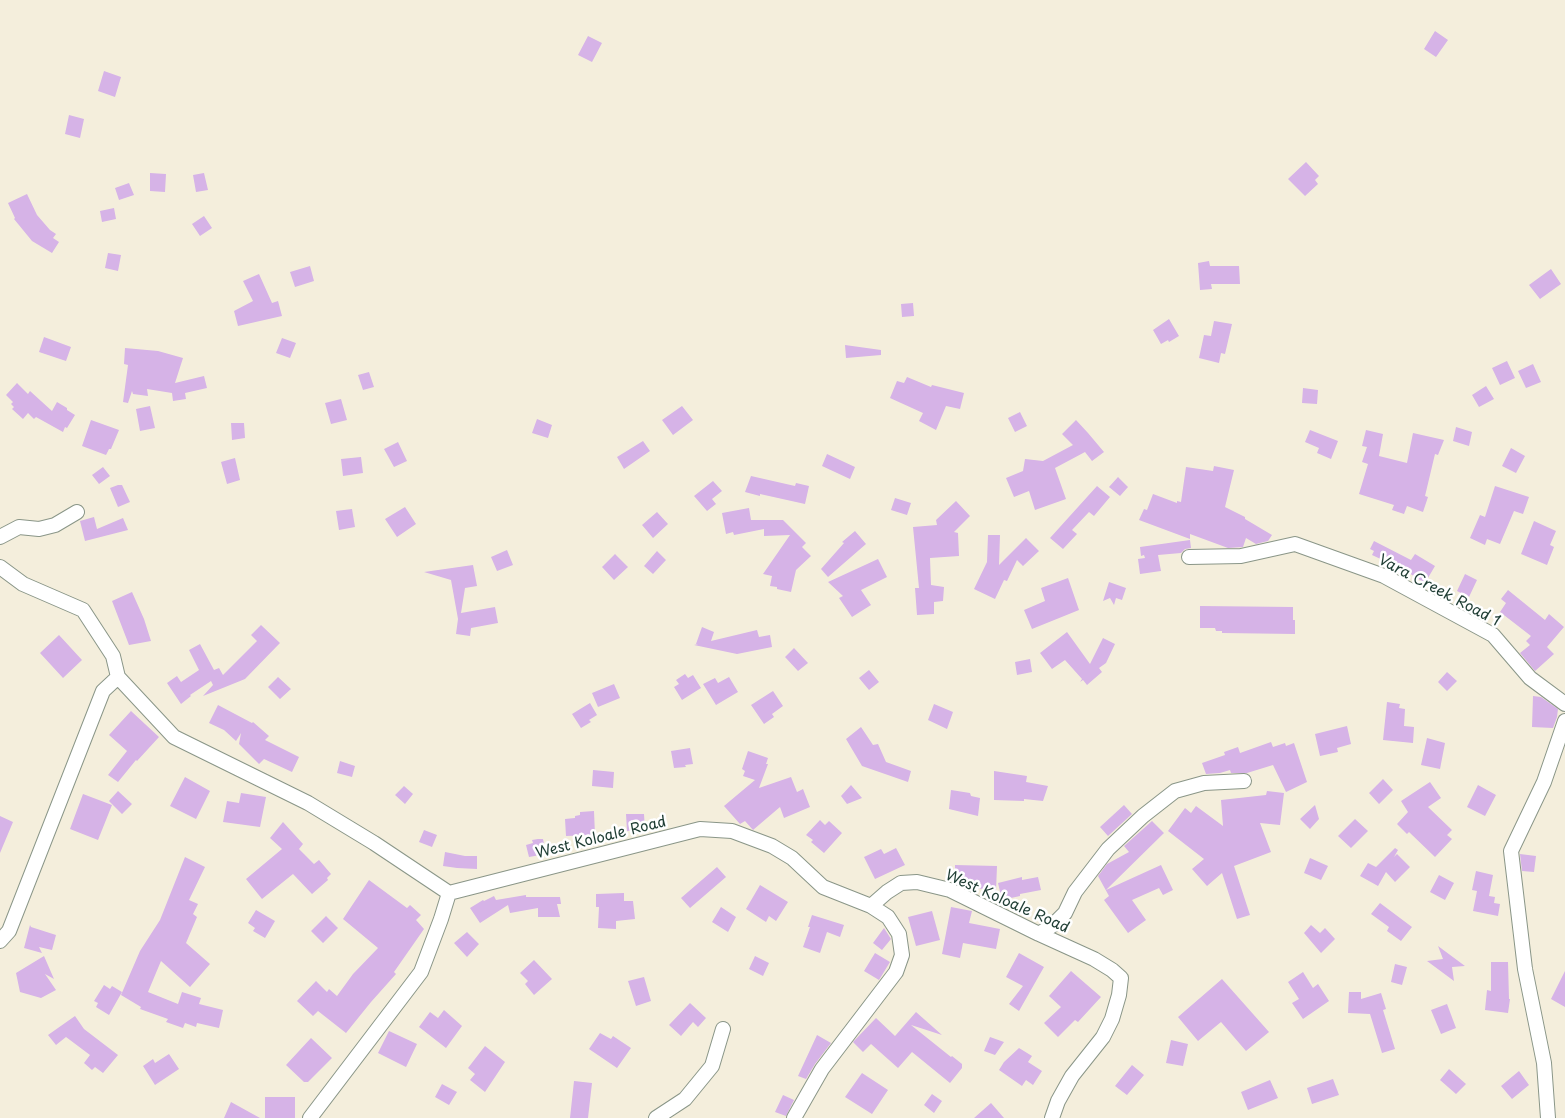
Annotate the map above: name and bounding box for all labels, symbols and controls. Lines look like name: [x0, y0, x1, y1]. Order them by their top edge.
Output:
street label: Vara Creek Road 1: [1375, 551, 1503, 631]
street label: West Koloale Road: [534, 813, 668, 863]
street label: West Koloale Road: [942, 867, 1072, 937]

